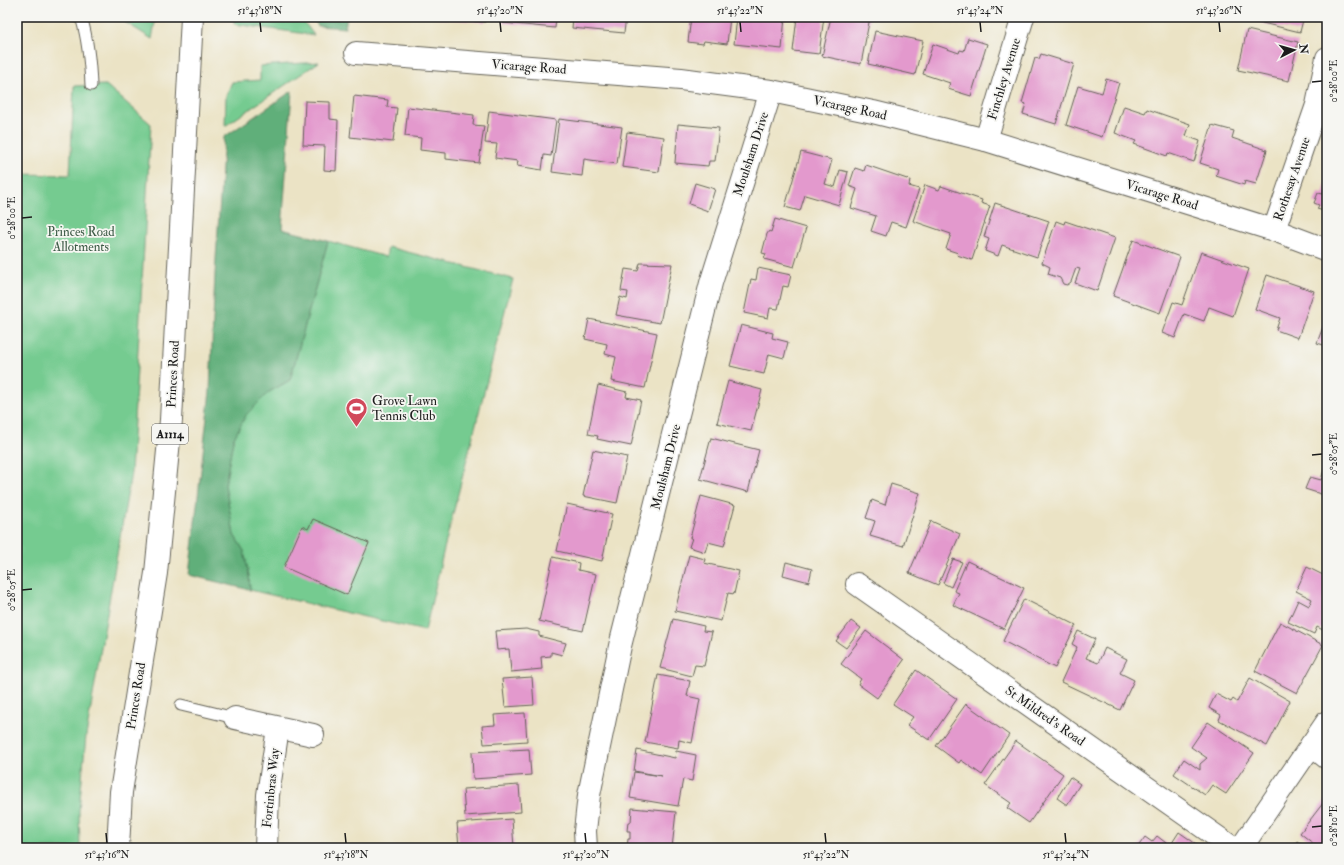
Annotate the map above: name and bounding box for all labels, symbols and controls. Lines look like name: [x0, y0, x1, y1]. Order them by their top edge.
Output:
text: 51°43'18"N: [238, 5, 282, 17]
text: 51°43'20"N: [477, 5, 523, 17]
text: 51°43'22"N: [717, 5, 763, 17]
text: 51°43'24"N: [956, 5, 1004, 17]
text: 51°43'26"N: [1196, 5, 1242, 17]
north arrow: [1274, 30, 1314, 70]
street label: Finchley Avenue: [984, 35, 1025, 122]
text: N: [1296, 42, 1311, 56]
street label: Vicarage Road: [491, 56, 568, 78]
text: 0°28'00"E: [1328, 60, 1340, 102]
street label: Vicarage Road: [812, 92, 889, 124]
street label: Moulsham Drive: [730, 109, 772, 198]
street label: Rothesay Avenue: [1270, 134, 1315, 223]
street label: Vicarage Road: [1124, 176, 1201, 214]
text: 0°28'00"E: [6, 197, 18, 239]
park label: Princes Road Allotments: [47, 224, 115, 255]
street label: Princes Road: [163, 339, 183, 408]
place label: Grove Lawn Tennis Club: [372, 393, 437, 424]
sports icon: Grove Lawn Tennis Club: [344, 395, 370, 428]
street label: Moulsham Drive: [648, 422, 685, 512]
road number: A1114: [152, 424, 188, 444]
text: 0°28'05"E: [1328, 433, 1340, 475]
text: 0°28'05"E: [6, 569, 18, 611]
street label: Princes Road: [123, 661, 149, 731]
street label: St Mildred's Road: [1002, 682, 1089, 750]
street label: Fortinbras Way: [259, 747, 284, 829]
text: 0°28'10"E: [1328, 805, 1340, 847]
text: 51°43'16"N: [84, 849, 130, 861]
text: 51°43'18"N: [324, 849, 368, 861]
text: 51°43'20"N: [563, 849, 609, 861]
text: 51°43'22"N: [803, 849, 849, 861]
text: 51°43'24"N: [1042, 849, 1090, 861]

